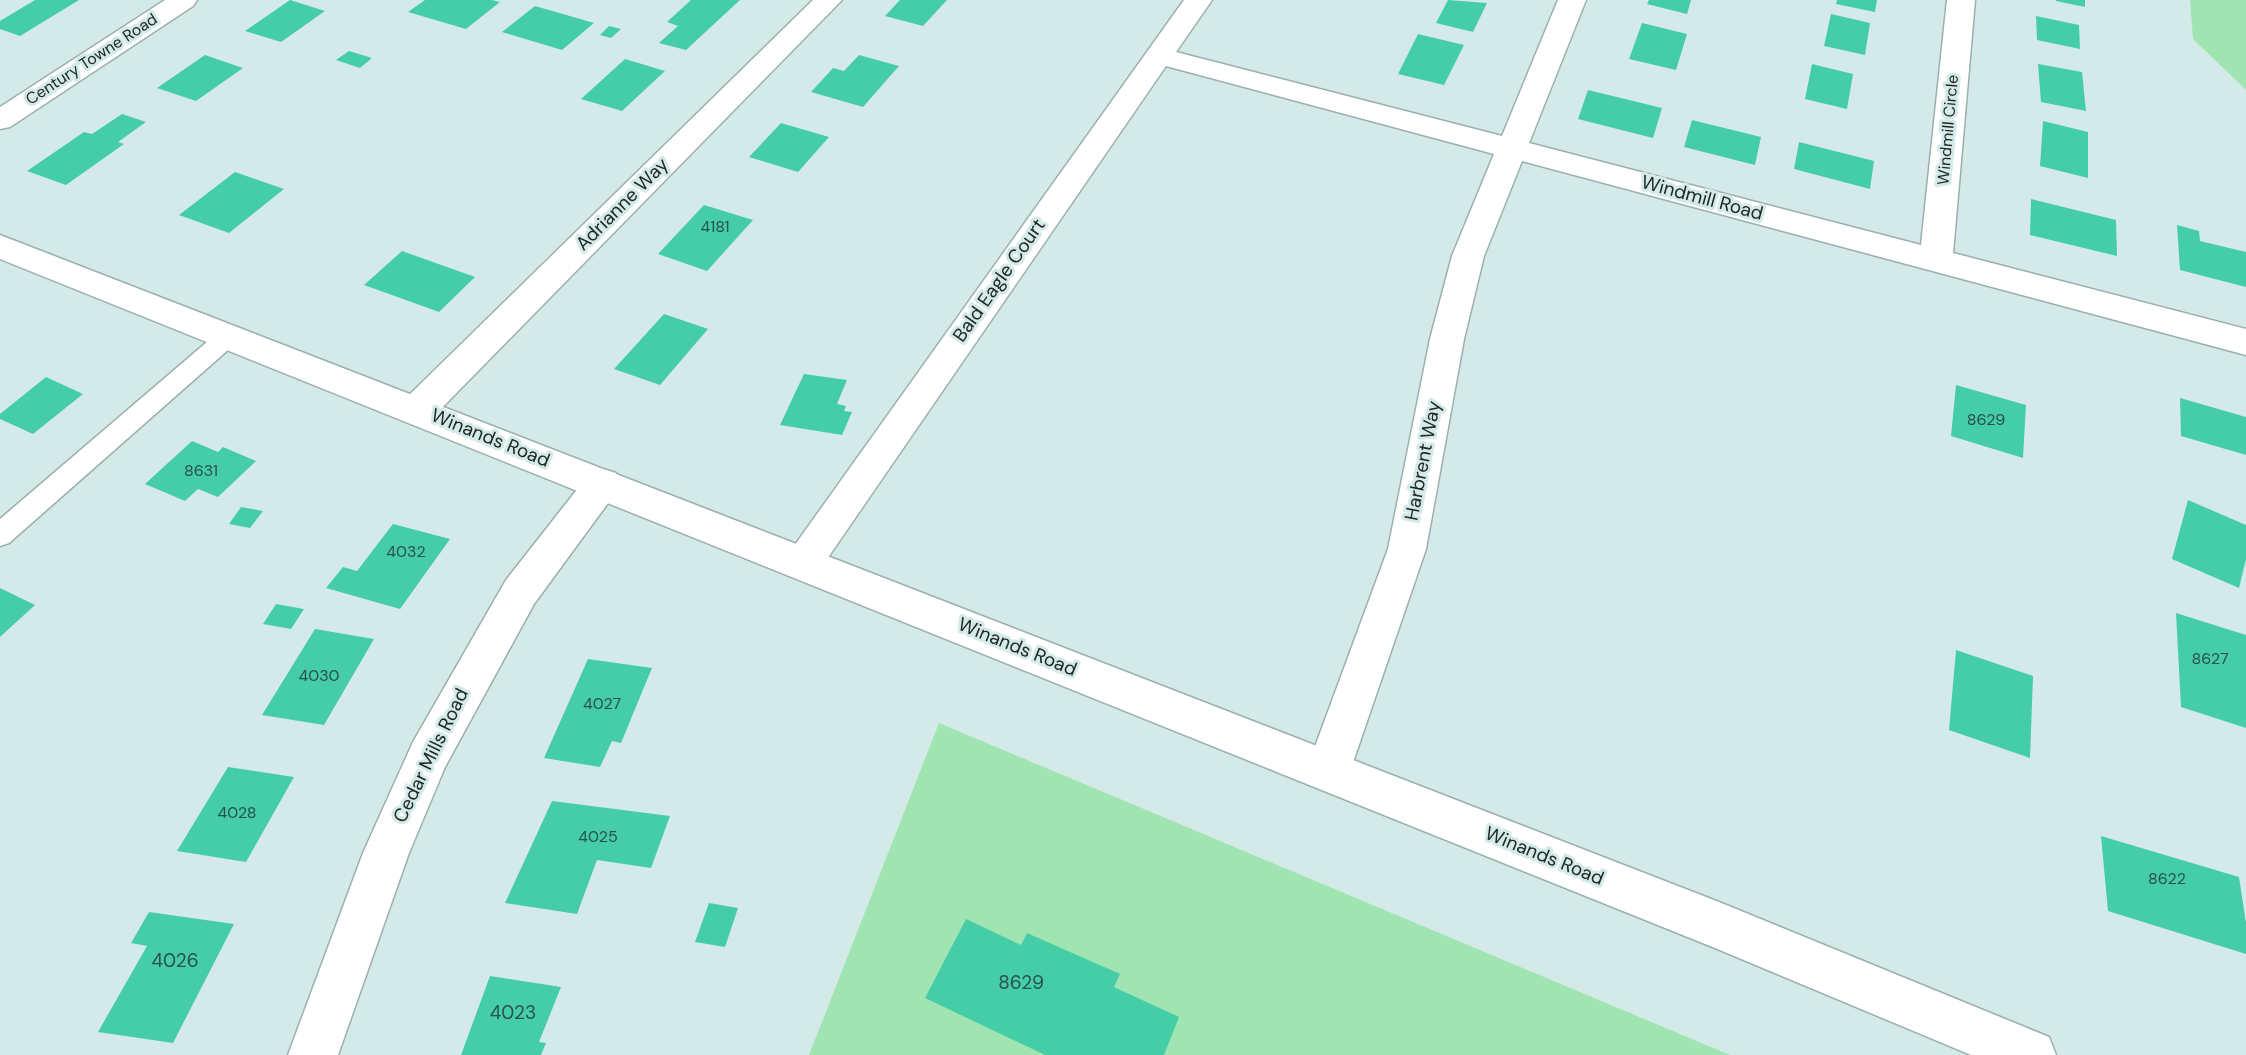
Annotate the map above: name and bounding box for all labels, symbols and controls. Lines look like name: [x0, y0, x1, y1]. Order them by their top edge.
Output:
street label: Century Towne Road: [23, 10, 161, 110]
street label: Windmill Circle: [1935, 74, 1963, 186]
street label: Adrianne Way: [572, 154, 674, 256]
street label: Windmill Road: [1639, 172, 1765, 226]
street label: Bald Eagle Court: [949, 215, 1051, 347]
house number: 4181: [700, 218, 730, 238]
street label: Harbrent Way: [1401, 399, 1447, 523]
street label: Winands Road: [427, 405, 553, 473]
house number: 8629: [1967, 411, 2005, 431]
house number: 8631: [184, 462, 218, 482]
house number: 4032: [386, 543, 426, 563]
street label: Winands Road: [954, 614, 1080, 682]
house number: 8627: [2192, 650, 2228, 670]
house number: 4030: [298, 667, 340, 687]
street label: Cedar Mills Road: [390, 685, 474, 827]
house number: 4027: [583, 695, 621, 715]
house number: 4028: [217, 804, 257, 824]
street label: Winands Road: [1481, 823, 1607, 891]
house number: 4025: [578, 828, 618, 848]
house number: 8622: [2148, 870, 2186, 890]
house number: 4026: [151, 951, 199, 973]
house number: 8629: [998, 973, 1044, 995]
house number: 4023: [490, 1003, 536, 1025]

